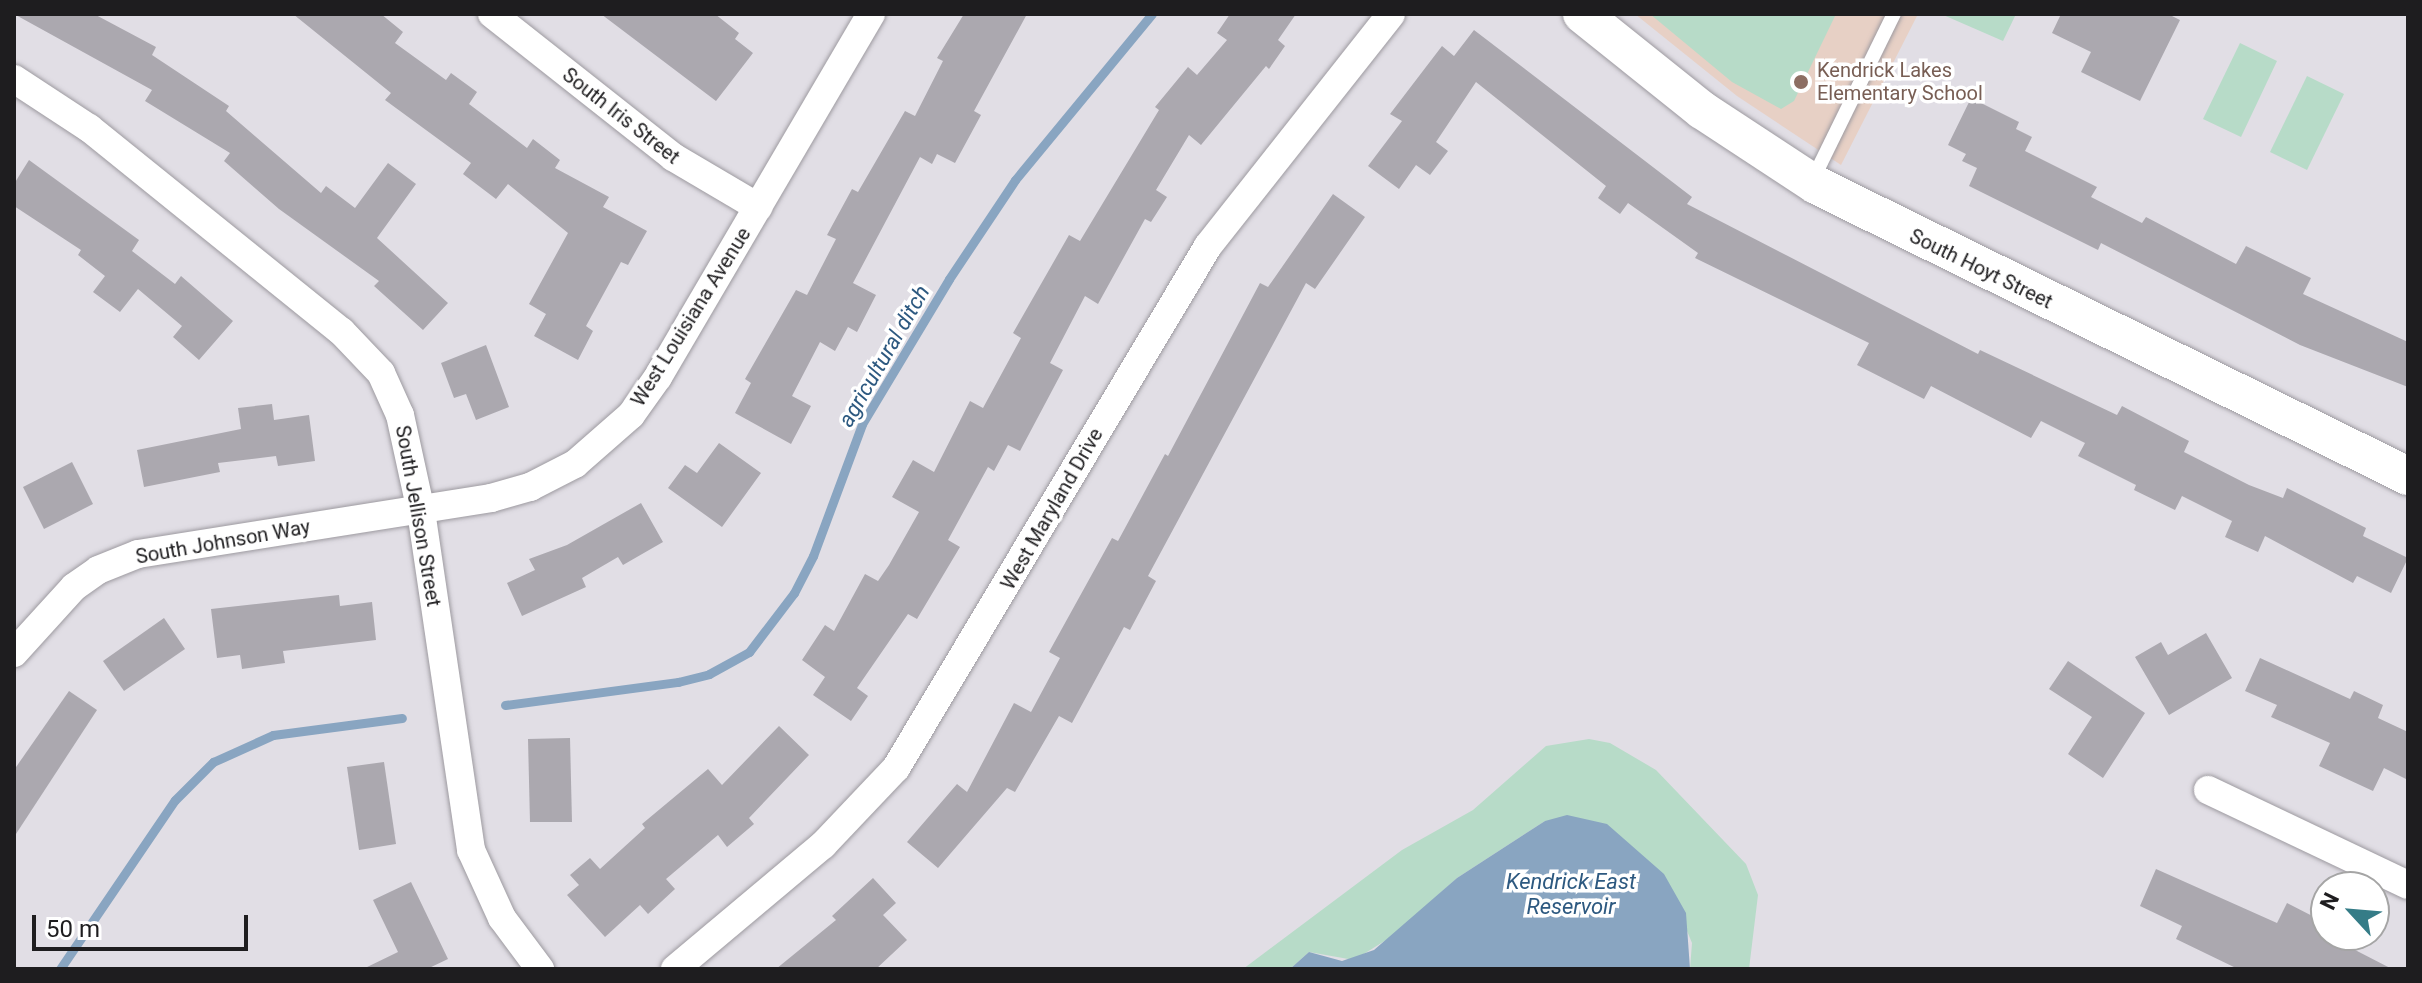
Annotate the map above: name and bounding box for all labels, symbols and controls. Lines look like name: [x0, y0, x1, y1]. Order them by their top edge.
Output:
place label: Kendrick Lakes Elementary School: [1817, 58, 1983, 105]
street label: South Iris Street: [558, 63, 684, 169]
marker: Kendrick Lakes Elementary School: [1792, 73, 1810, 91]
street label: West Louisiana Avenue: [626, 223, 756, 411]
street label: South Hoyt Street: [1906, 224, 2056, 314]
water label: agricultural ditch: [833, 281, 935, 431]
street label: South Jellison Street: [390, 424, 446, 608]
street label: West Maryland Drive: [996, 424, 1108, 594]
street label: South Johnson Way: [134, 515, 312, 569]
water label: Kendrick East Reservoir: [1506, 868, 1636, 920]
north arrow: [2310, 871, 2390, 951]
text: N: [2315, 889, 2344, 914]
scale bar: [36, 899, 252, 949]
text: 50 m: [46, 915, 100, 943]

